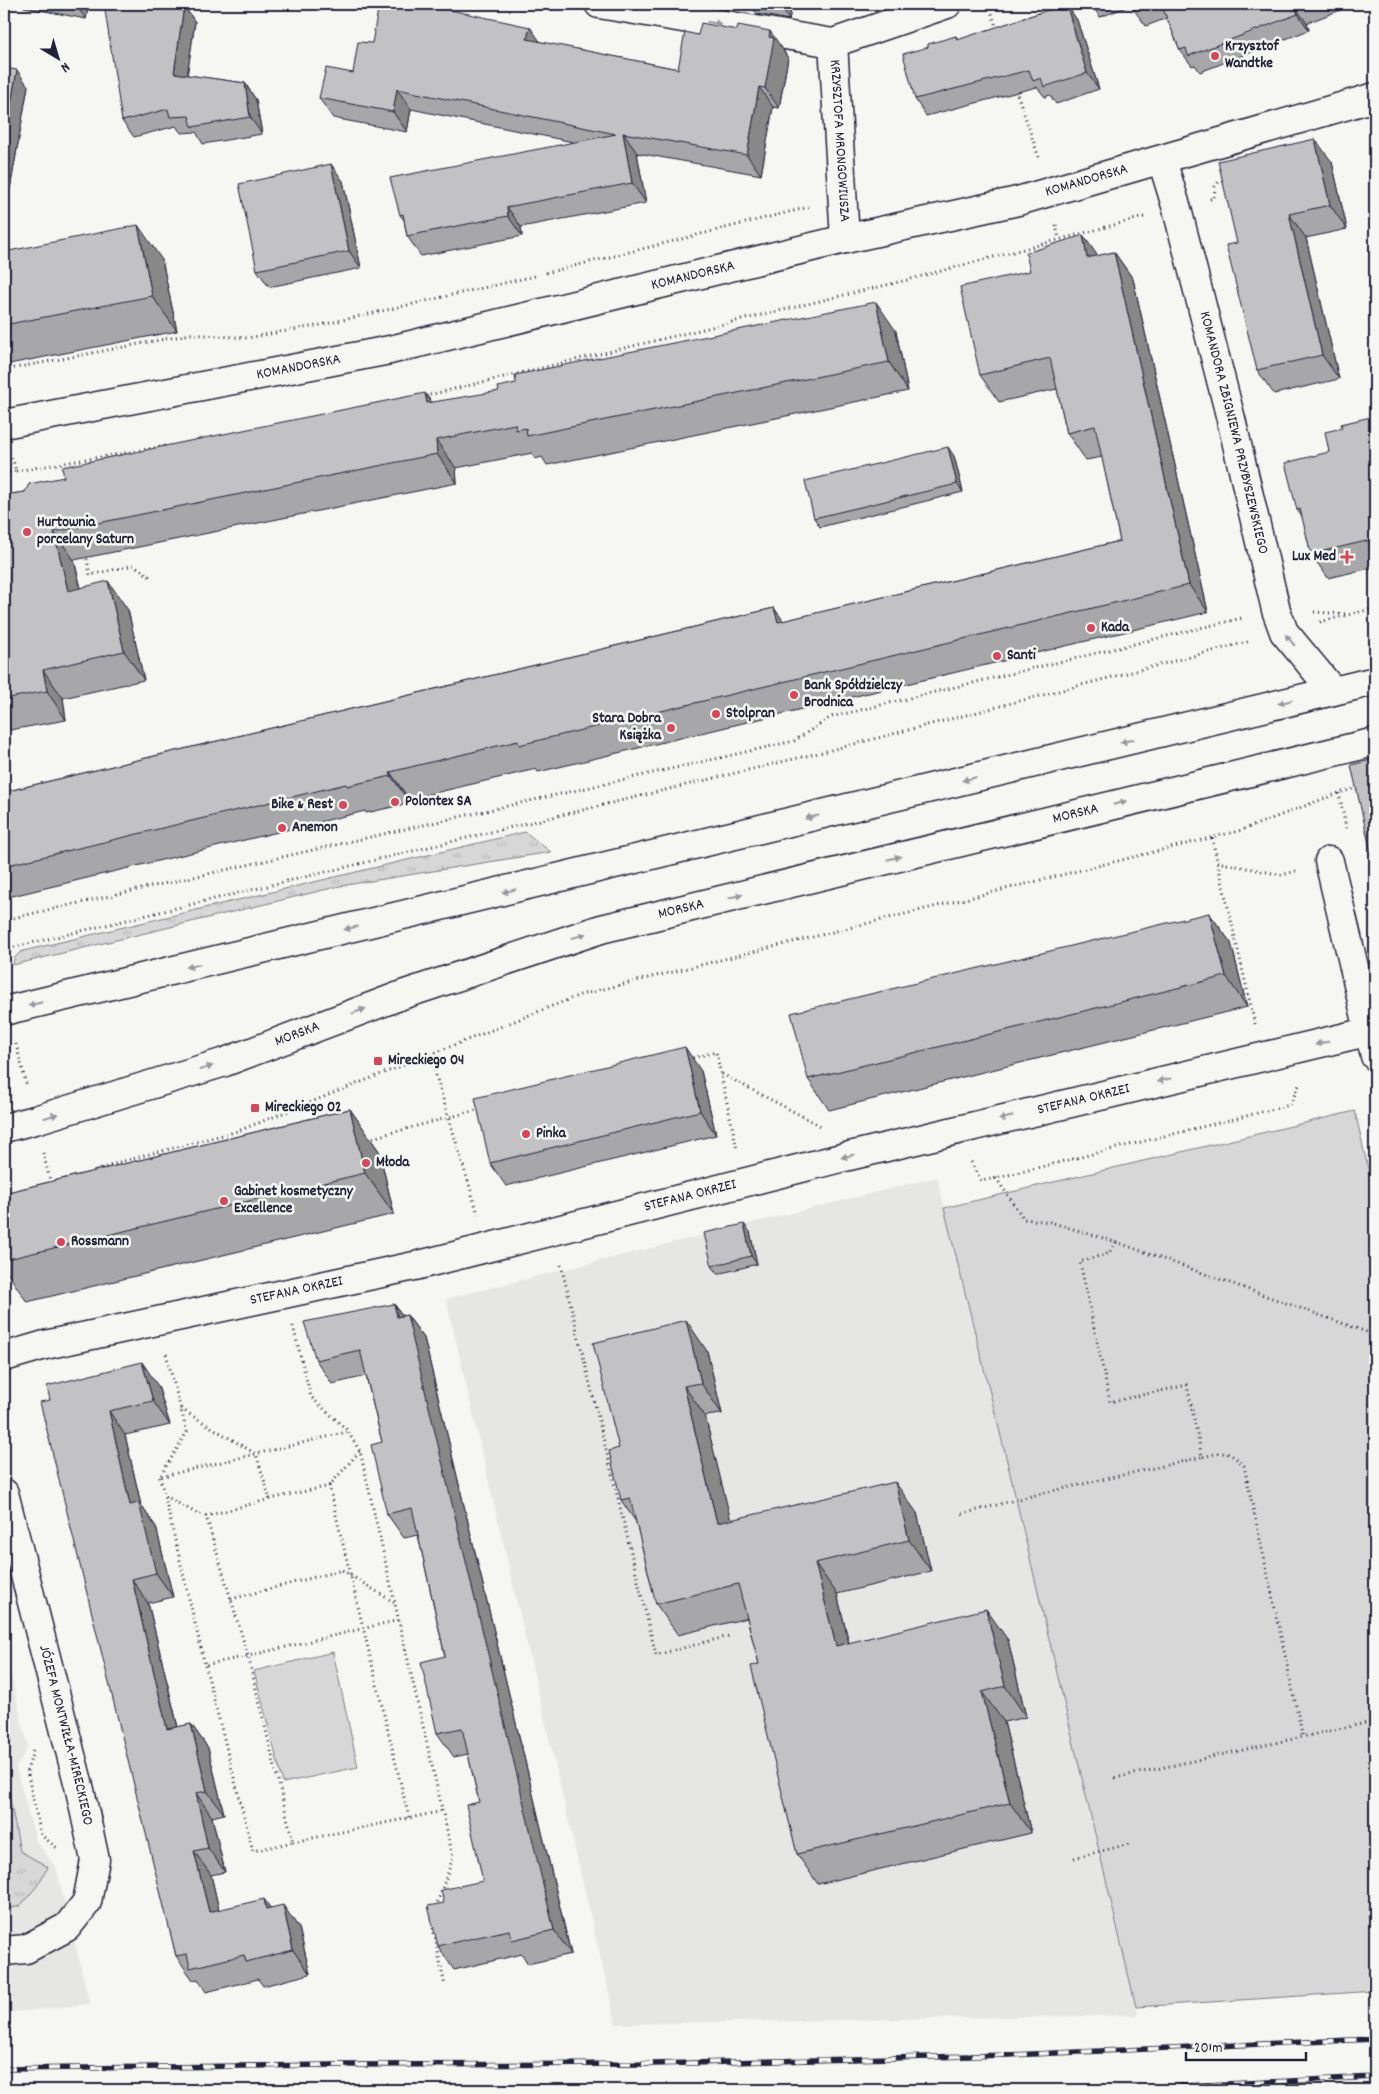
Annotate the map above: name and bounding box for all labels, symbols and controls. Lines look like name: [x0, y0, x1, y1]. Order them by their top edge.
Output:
one-way arrow: [707, 19, 723, 27]
north arrow: [32, 32, 82, 82]
place label: Krzysztof Wandtke: [1225, 36, 1279, 75]
marker: Krzysztof Wandtke: [1209, 50, 1221, 62]
text: N: [56, 57, 74, 77]
street label: KRZYSZTOFA MRONGOWIUSZA: [823, 59, 855, 223]
street label: KOMANDORSKA: [1043, 158, 1131, 204]
street label: KOMANDORSKA: [649, 255, 737, 297]
street label: KOMANDORA ZBIGNIEWA PRZYBYSZEWSKIEGO: [1193, 309, 1273, 556]
street label: KOMANDORSKA: [255, 349, 343, 386]
place label: Hurtownia porcelany Saturn: [37, 512, 134, 551]
marker: Hurtownia porcelany Saturn: [21, 526, 33, 538]
place label: Lux Med: [1292, 546, 1336, 568]
marker: Lux Med: [1340, 550, 1354, 564]
place label: Kada: [1101, 617, 1130, 639]
marker: Kada: [1085, 622, 1097, 634]
one-way arrow: [1285, 634, 1296, 647]
place label: Santi: [1007, 645, 1036, 667]
marker: Santi: [991, 650, 1003, 662]
place label: Bank Spółdzielczy Brodnica: [804, 675, 903, 714]
marker: Bank Spółdzielczy Brodnica: [788, 689, 800, 701]
one-way arrow: [1278, 698, 1293, 706]
place label: Stolpran: [726, 703, 775, 725]
place label: Stara Dobra Książka: [592, 708, 662, 747]
marker: Stolpran: [710, 708, 722, 720]
marker: Stara Dobra Książka: [665, 722, 677, 734]
one-way arrow: [1120, 737, 1135, 745]
one-way arrow: [962, 775, 977, 783]
place label: Polontex SA: [405, 791, 472, 813]
place label: Bike & Rest: [271, 794, 333, 816]
marker: Polontex SA: [389, 796, 401, 808]
street label: MORSKA: [1051, 798, 1101, 830]
marker: Bike & Rest: [337, 799, 349, 811]
one-way arrow: [1113, 799, 1128, 807]
one-way arrow: [804, 813, 819, 821]
place label: Anemon: [292, 817, 338, 839]
marker: Anemon: [276, 822, 288, 834]
one-way arrow: [887, 854, 902, 862]
one-way arrow: [502, 887, 517, 895]
one-way arrow: [729, 892, 744, 900]
street label: MORSKA: [656, 893, 706, 926]
one-way arrow: [344, 924, 359, 932]
one-way arrow: [571, 932, 586, 939]
one-way arrow: [186, 962, 201, 970]
one-way arrow: [28, 1000, 43, 1008]
one-way arrow: [351, 1007, 366, 1015]
street label: MORSKA: [272, 1016, 323, 1053]
one-way arrow: [1314, 1039, 1329, 1047]
place label: Mireckiego 04: [388, 1050, 464, 1072]
marker: Mireckiego 04: [372, 1055, 384, 1067]
one-way arrow: [199, 1063, 214, 1071]
one-way arrow: [1156, 1077, 1171, 1085]
street label: STEFANA OKRZEI: [1035, 1078, 1132, 1122]
place label: Mireckiego 02: [265, 1097, 342, 1119]
marker: Mireckiego 02: [249, 1102, 261, 1114]
one-way arrow: [43, 1111, 58, 1119]
one-way arrow: [998, 1114, 1013, 1122]
place label: Pinka: [536, 1123, 567, 1145]
marker: Pinka: [520, 1128, 532, 1140]
place label: Młoda: [376, 1152, 410, 1174]
one-way arrow: [840, 1152, 855, 1160]
marker: Młoda: [360, 1157, 372, 1169]
street label: STEFANA OKRZEI: [642, 1174, 739, 1218]
place label: Gabinet kosmetyczny Excellence: [234, 1181, 354, 1220]
marker: Gabinet kosmetyczny Excellence: [218, 1195, 230, 1207]
place label: Rossmann: [71, 1231, 129, 1253]
marker: Rossmann: [55, 1236, 67, 1248]
street label: STEFANA OKRZEI: [248, 1270, 345, 1312]
street label: JÓZEFA MONTWIŁŁA-MIRECKIEGO: [32, 1643, 98, 1828]
scale bar: [1186, 2029, 1306, 2061]
text: 20 m: [1194, 2038, 1222, 2060]

